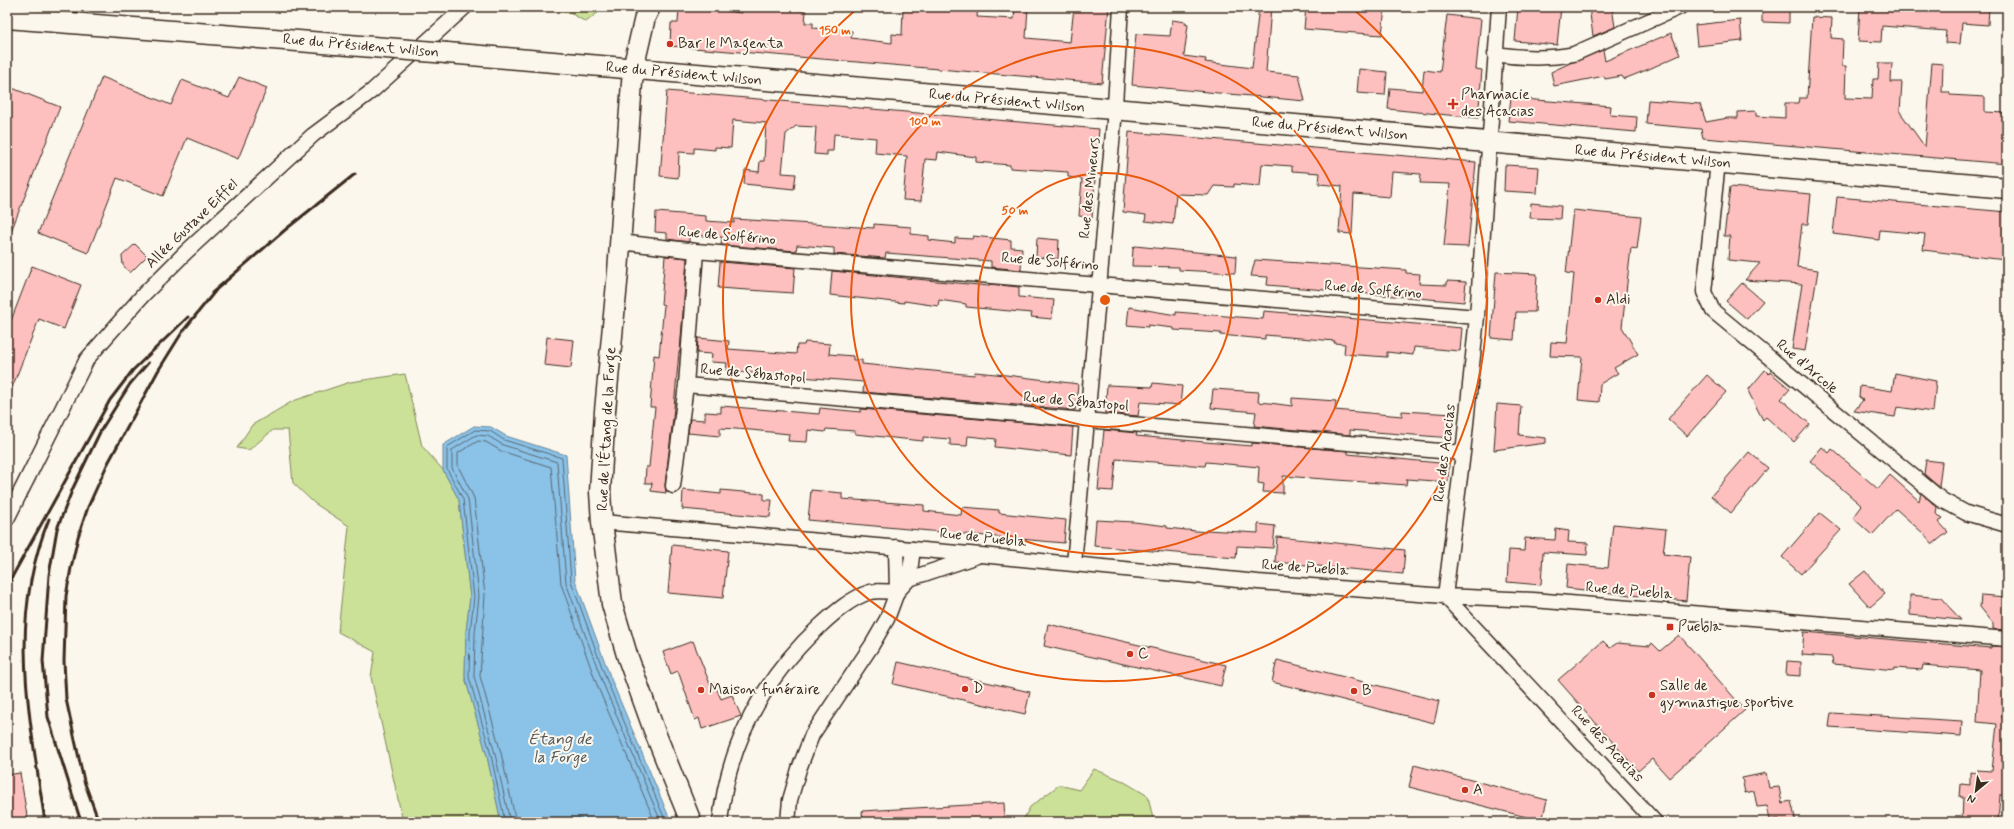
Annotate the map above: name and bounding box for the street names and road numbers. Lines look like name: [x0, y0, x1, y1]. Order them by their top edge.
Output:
street label: Rue du Président Wilson: [282, 29, 440, 63]
street label: Rue du Président Wilson: [605, 57, 763, 91]
street label: Rue du Président Wilson: [928, 84, 1086, 118]
street label: Rue du Président Wilson: [1251, 112, 1409, 146]
street label: Rue des Mineurs: [1075, 136, 1105, 240]
street label: Rue du Président Wilson: [1574, 140, 1732, 174]
street label: Allée Gustave Eiffel: [142, 175, 242, 273]
street label: Rue de Solférino: [677, 222, 777, 250]
street label: Rue de Solférino: [1000, 248, 1100, 276]
street label: Rue de Solférino: [1323, 276, 1423, 304]
street label: Rue d'Arcole: [1772, 335, 1842, 399]
street label: Rue de l'Étang de la Forge: [592, 346, 622, 512]
street label: Rue de Sébastopol: [699, 359, 807, 389]
street label: Rue de Sébastopol: [1022, 387, 1130, 417]
street label: Rue des Acacias: [1429, 403, 1461, 503]
street label: Rue de Puebla: [939, 523, 1028, 553]
street label: Rue de Puebla: [1261, 555, 1350, 581]
street label: Rue de Puebla: [1585, 577, 1674, 605]
street label: Rue des Acacias: [1566, 701, 1648, 787]

